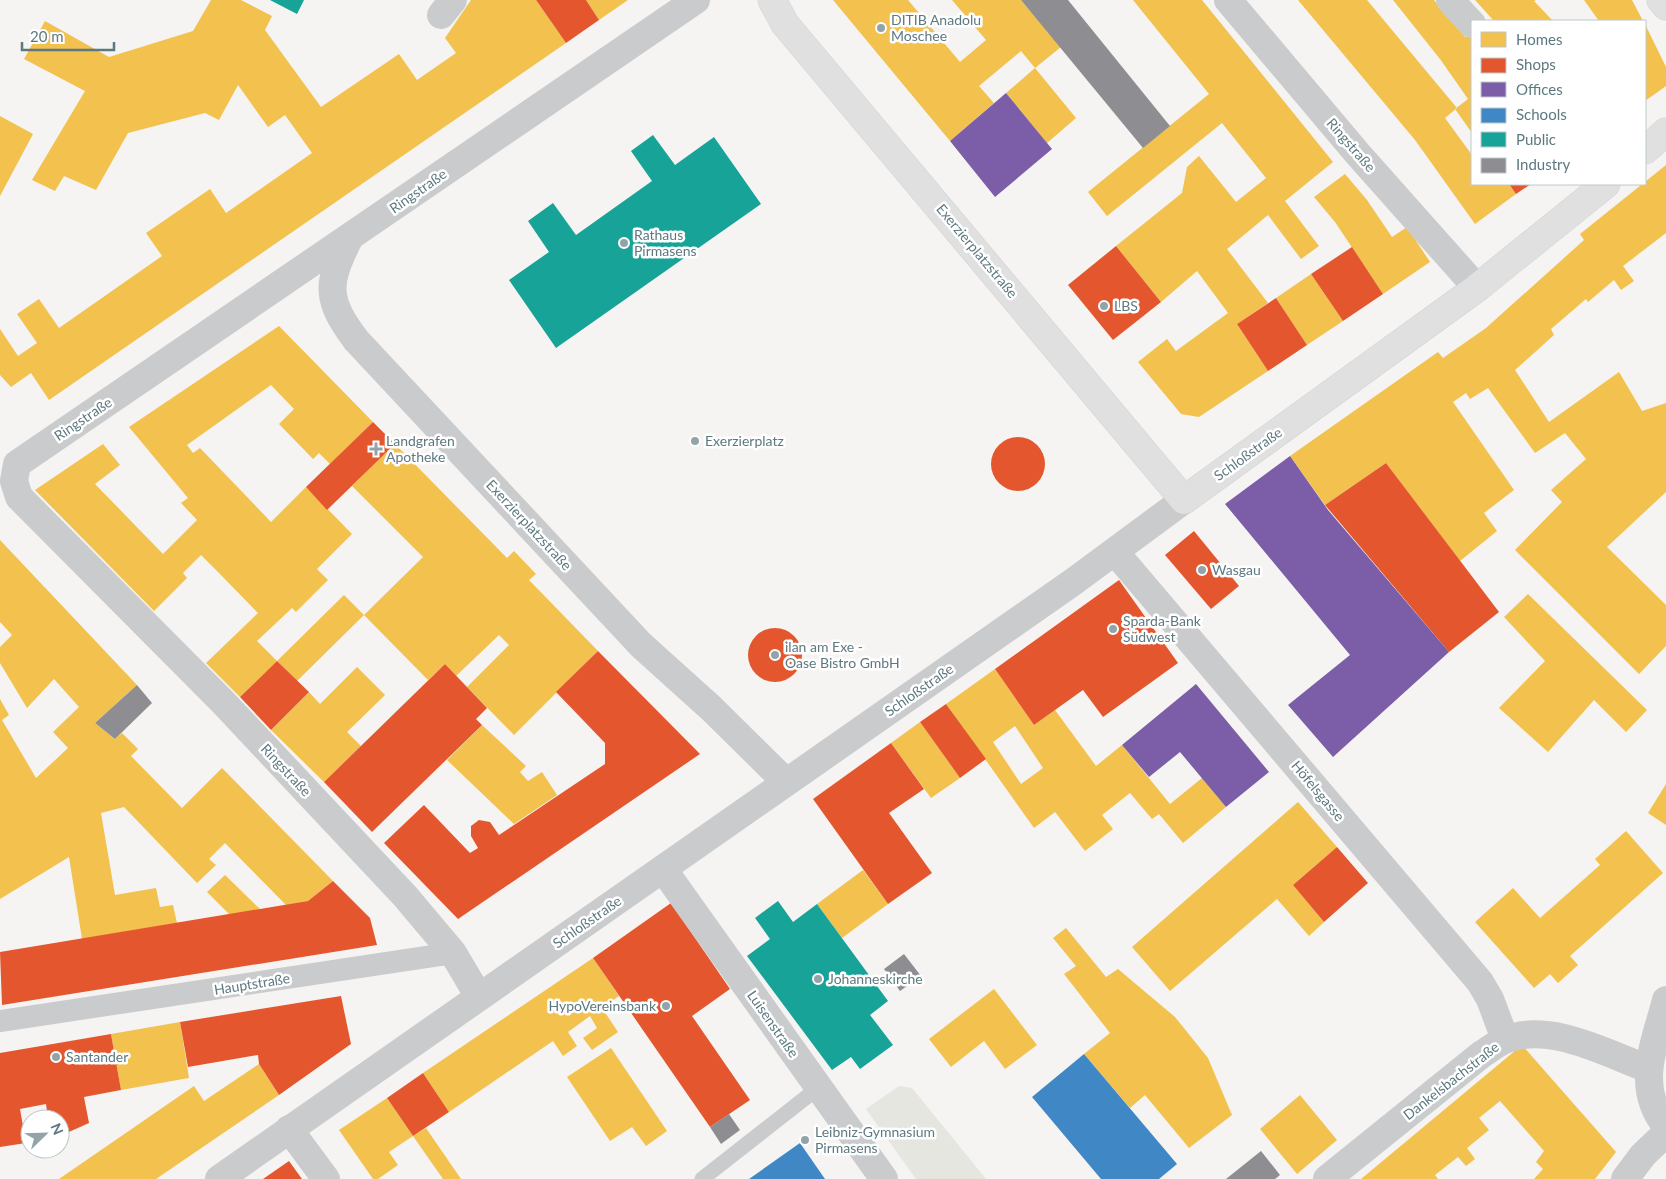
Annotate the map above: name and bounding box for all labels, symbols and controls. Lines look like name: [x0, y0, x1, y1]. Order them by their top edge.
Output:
place label: DITIB Anadolu Moschee: [891, 11, 981, 44]
scale bar: [22, 20, 115, 52]
legend: [1471, 20, 1646, 185]
marker: DITIB Anadolu Moschee: [875, 22, 887, 34]
text: 20 m: [30, 27, 64, 45]
text: Homes: [1516, 30, 1562, 48]
text: Shops: [1516, 55, 1556, 73]
text: Offices: [1516, 80, 1563, 98]
text: Schools: [1516, 105, 1567, 123]
street label: Ringstraße: [1323, 114, 1379, 175]
text: Public: [1516, 130, 1556, 148]
text: Industry: [1516, 155, 1571, 173]
street label: Ringstraße: [386, 165, 449, 216]
street label: Exerzierplatzstraße: [933, 200, 1022, 301]
place label: Rathaus Pirmasens: [634, 226, 697, 259]
marker: Rathaus Pirmasens: [618, 237, 630, 249]
place label: LBS: [1114, 297, 1138, 314]
marker: LBS: [1098, 300, 1110, 312]
street label: Ringstraße: [51, 393, 115, 444]
street label: Schloßstraße: [1210, 423, 1285, 484]
place label: Landgrafen Apotheke: [386, 432, 455, 465]
place label: Exerzierplatz: [705, 432, 784, 449]
marker: Exerzierplatz: [689, 435, 701, 447]
marker: Landgrafen Apotheke: [370, 443, 382, 455]
street label: Exerzierplatzstraße: [483, 476, 576, 573]
place label: Wasgau: [1212, 561, 1261, 578]
marker: Wasgau: [1196, 564, 1208, 576]
place label: Sparda-Bank Südwest: [1123, 612, 1202, 645]
marker: Sparda-Bank Südwest: [1107, 623, 1119, 635]
place label: ilan am Exe - Oase Bistro GmbH: [785, 638, 900, 671]
marker: ilan am Exe - Oase Bistro GmbH: [769, 649, 781, 661]
street label: Schloßstraße: [881, 660, 956, 719]
street label: Ringstraße: [258, 740, 315, 799]
street label: Höfelsgasse: [1288, 757, 1348, 824]
street label: Schloßstraße: [549, 892, 624, 951]
street label: Hauptstraße: [213, 969, 291, 998]
place label: Johanneskirche: [828, 970, 923, 987]
marker: Johanneskirche: [812, 973, 824, 985]
street label: Luisenstraße: [744, 987, 803, 1060]
place label: HypoVereinsbank: [549, 997, 657, 1014]
marker: HypoVereinsbank: [660, 1000, 672, 1012]
street label: Dankelsbachstraße: [1400, 1038, 1502, 1123]
place label: Santander: [66, 1048, 128, 1065]
marker: Santander: [50, 1051, 62, 1063]
north arrow: [20, 1109, 70, 1159]
text: N: [47, 1120, 67, 1137]
place label: Leibniz-Gymnasium Pirmasens: [815, 1123, 935, 1156]
marker: Leibniz-Gymnasium Pirmasens: [799, 1134, 811, 1146]

